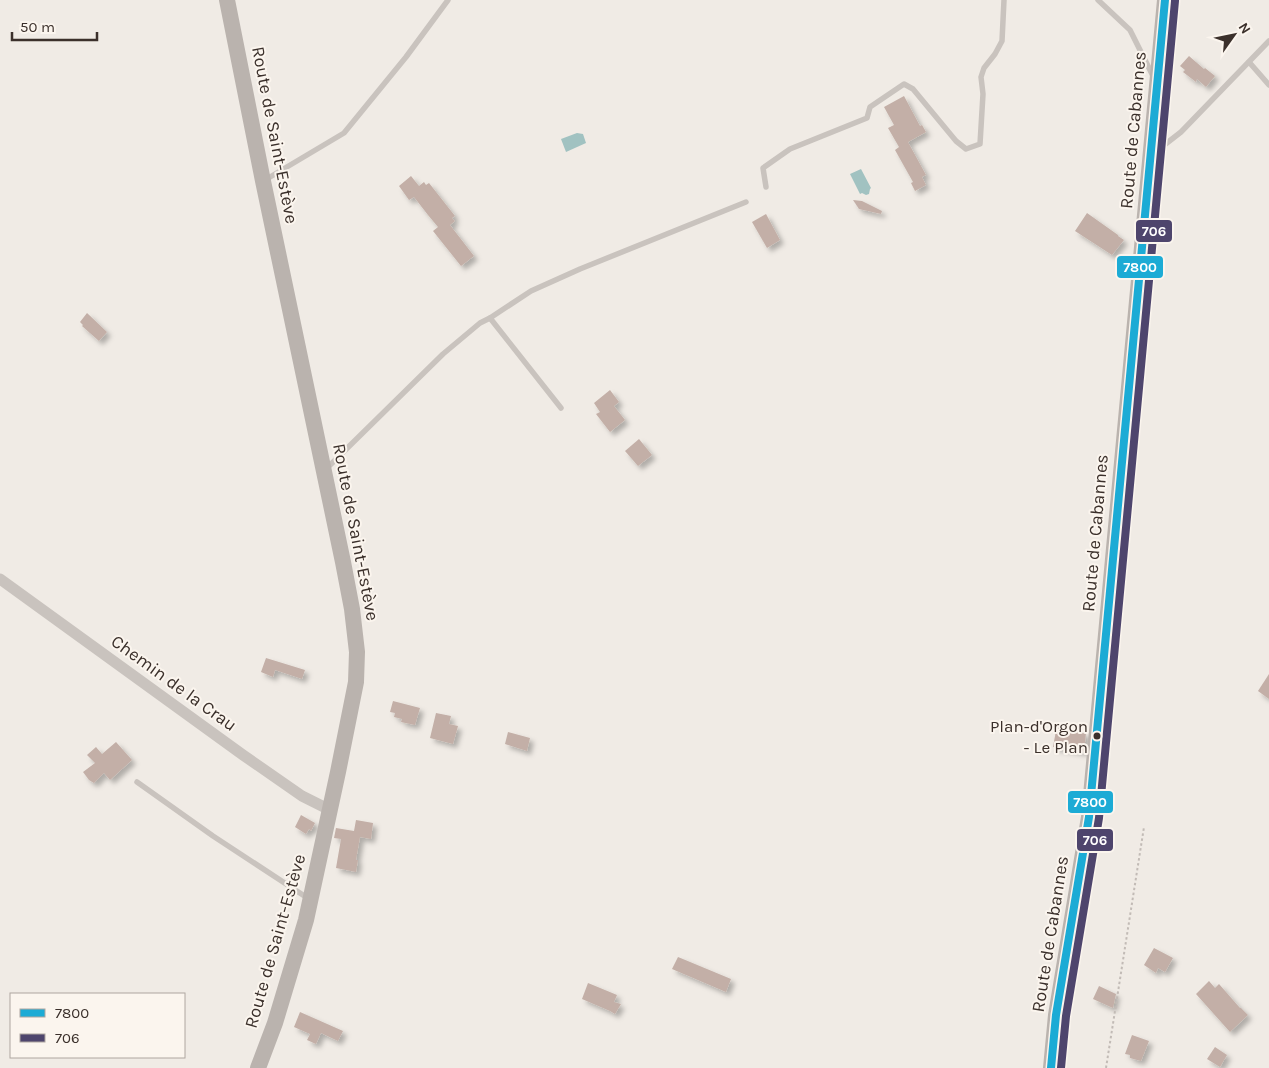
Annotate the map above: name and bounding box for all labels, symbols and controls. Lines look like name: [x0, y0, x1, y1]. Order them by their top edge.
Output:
scale bar: [12, 10, 98, 42]
north arrow: [1209, 10, 1259, 60]
text: 50 m: [20, 18, 55, 36]
text: N: [1235, 19, 1254, 37]
street label: Route de Saint-Estève: [247, 44, 303, 226]
street label: Route de Cabannes: [1115, 50, 1151, 210]
line badge: 706: [1135, 219, 1173, 243]
text: 706: [1142, 223, 1166, 240]
line badge: 7800: [1116, 255, 1164, 279]
text: 7800: [1123, 259, 1157, 276]
street label: Route de Saint-Estève: [328, 441, 384, 623]
street label: Route de Cabannes: [1077, 453, 1113, 613]
street label: Chemin de la Crau: [107, 630, 241, 736]
place label: Plan-d'Orgon - Le Plan: [990, 716, 1088, 757]
marker: Plan-d'Orgon - Le Plan: [1092, 731, 1102, 741]
line badge: 7800: [1067, 790, 1114, 814]
text: 7800: [1073, 794, 1107, 811]
line badge: 706: [1076, 828, 1114, 852]
text: 706: [1083, 832, 1107, 849]
street label: Route de Saint-Estève: [240, 851, 310, 1031]
street label: Route de Cabannes: [1027, 854, 1073, 1014]
legend: [10, 993, 185, 1058]
text: 7800: [55, 1004, 89, 1022]
text: 706: [55, 1029, 80, 1047]

